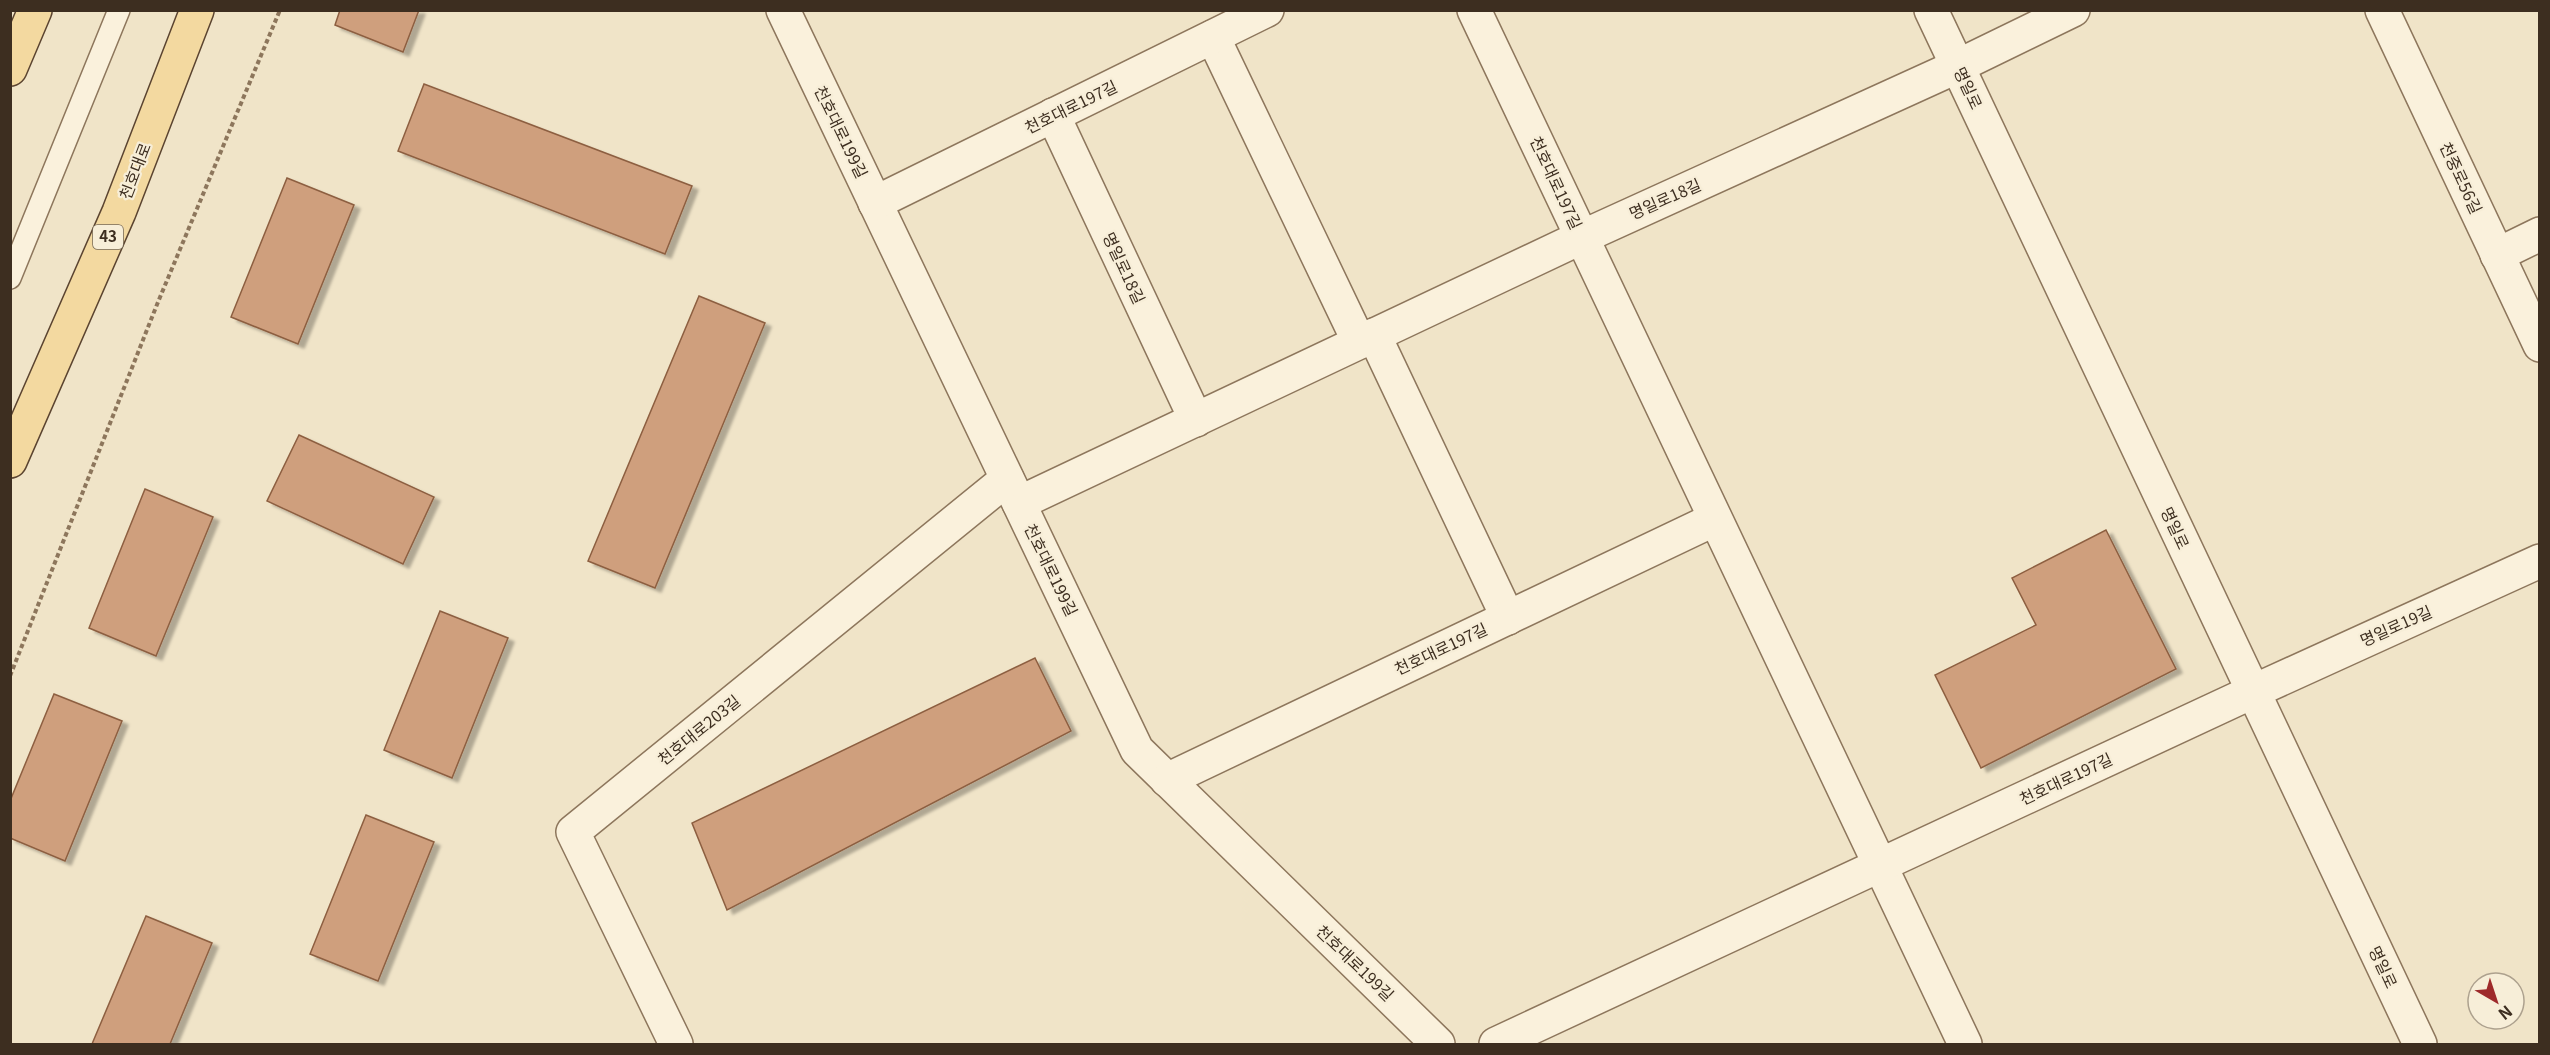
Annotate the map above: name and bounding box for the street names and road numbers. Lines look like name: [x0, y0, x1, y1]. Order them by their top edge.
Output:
street label: 명일로: [1949, 62, 1989, 113]
street label: 천호대로197길: [1020, 73, 1121, 139]
street label: 천호대로199길: [809, 81, 875, 182]
street label: 천호대로197길: [1525, 132, 1589, 233]
street label: 천중로56길: [2435, 138, 2489, 217]
street label: 천호대로: [112, 139, 156, 202]
street label: 명일로18길: [1625, 172, 1704, 225]
road number: 43: [93, 225, 123, 249]
street label: 명일로18길: [1098, 228, 1152, 307]
street label: 명일로: [2156, 502, 2196, 553]
street label: 천호대로199길: [1019, 519, 1085, 620]
street label: 명일로19길: [2356, 599, 2435, 652]
street label: 천호대로197길: [1390, 616, 1491, 680]
street label: 천호대로203길: [652, 688, 745, 770]
street label: 천호대로197길: [2015, 746, 2116, 810]
street label: 천호대로199길: [1311, 919, 1400, 1006]
street label: 명일로: [2364, 941, 2404, 992]

